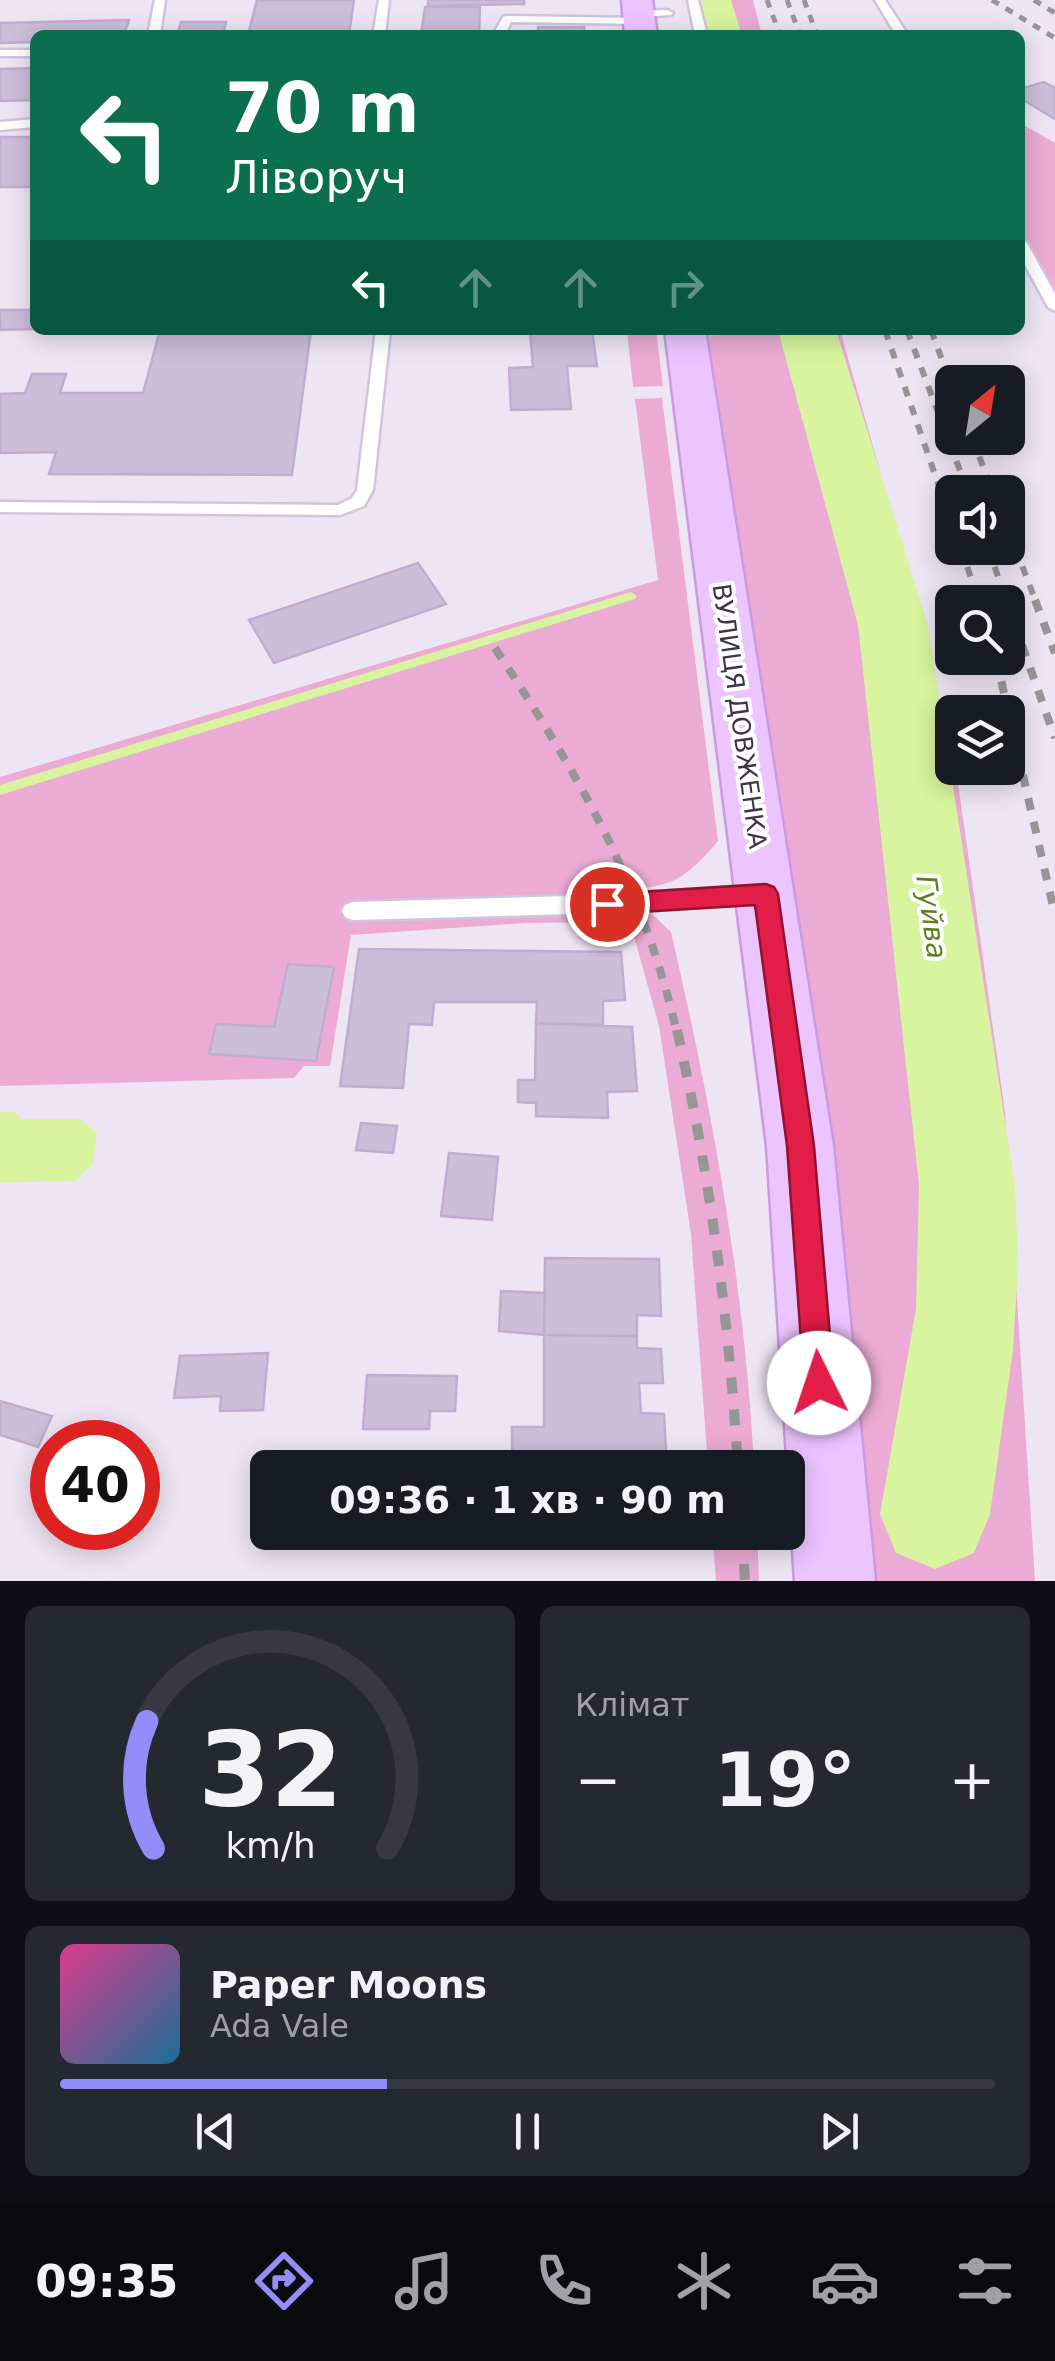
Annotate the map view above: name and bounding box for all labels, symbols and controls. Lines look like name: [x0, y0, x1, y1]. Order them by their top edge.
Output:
text: 70 m: [225, 67, 420, 149]
icon: left: [60, 70, 190, 200]
text: Ліворуч: [225, 151, 407, 204]
icon: left: [343, 260, 398, 315]
icon: ahead: [448, 260, 503, 315]
icon: ahead: [553, 260, 608, 315]
icon: right: [658, 260, 713, 315]
north arrow: [935, 365, 1025, 455]
map controls: [935, 365, 1025, 785]
button: sound: [935, 475, 1025, 565]
street label: ВУЛИЦЯ ДОВЖЕНКА: [707, 582, 772, 850]
button: search: [935, 585, 1025, 675]
button: layers: [935, 695, 1025, 785]
pin: [565, 862, 650, 947]
water label: Гуйва: [909, 873, 954, 961]
icon: arrive: [580, 877, 635, 932]
position arrow: [767, 1331, 871, 1435]
speed limit sign: 40: [30, 1420, 160, 1550]
text: 09:36 · 1 хв · 90 m: [329, 1478, 726, 1522]
text: Клімат: [575, 1686, 689, 1724]
text: 32: [198, 1709, 342, 1831]
text: 19°: [714, 1736, 856, 1824]
text: −: [575, 1748, 621, 1812]
text: +: [949, 1748, 995, 1812]
text: km/h: [225, 1825, 315, 1866]
text: Paper Moons: [210, 1963, 487, 2007]
text: Ada Vale: [210, 2007, 349, 2045]
icon: previous: [188, 2104, 243, 2159]
icon: pause: [500, 2104, 555, 2159]
icon: next: [812, 2104, 867, 2159]
icon: directions: [249, 2246, 319, 2316]
icon: music: [389, 2246, 459, 2316]
icon: phone: [529, 2246, 599, 2316]
icon: climate: [669, 2246, 739, 2316]
icon: car: [810, 2246, 880, 2316]
icon: filters: [950, 2246, 1020, 2316]
text: 09:35: [35, 2255, 178, 2308]

